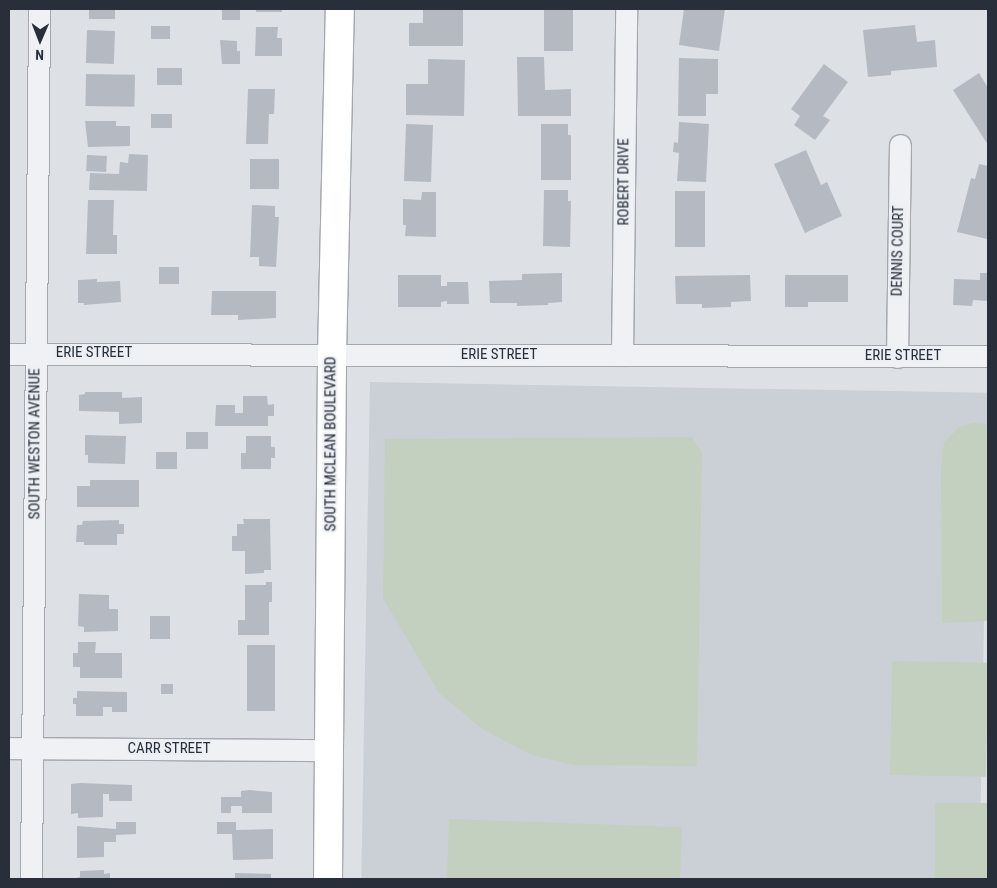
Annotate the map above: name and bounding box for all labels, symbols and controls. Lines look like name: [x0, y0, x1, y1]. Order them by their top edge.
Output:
north arrow: [15, 15, 65, 65]
text: N: [35, 47, 44, 63]
street label: ROBERT DRIVE: [615, 138, 633, 226]
street label: DENNIS COURT: [888, 205, 908, 297]
street label: ERIE STREET: [56, 344, 132, 362]
street label: ERIE STREET: [461, 346, 537, 364]
street label: ERIE STREET: [865, 347, 941, 365]
street label: SOUTH MCLEAN BOULEVARD: [322, 357, 340, 531]
street label: SOUTH WESTON AVENUE: [26, 369, 44, 519]
street label: CARR STREET: [128, 740, 210, 758]

